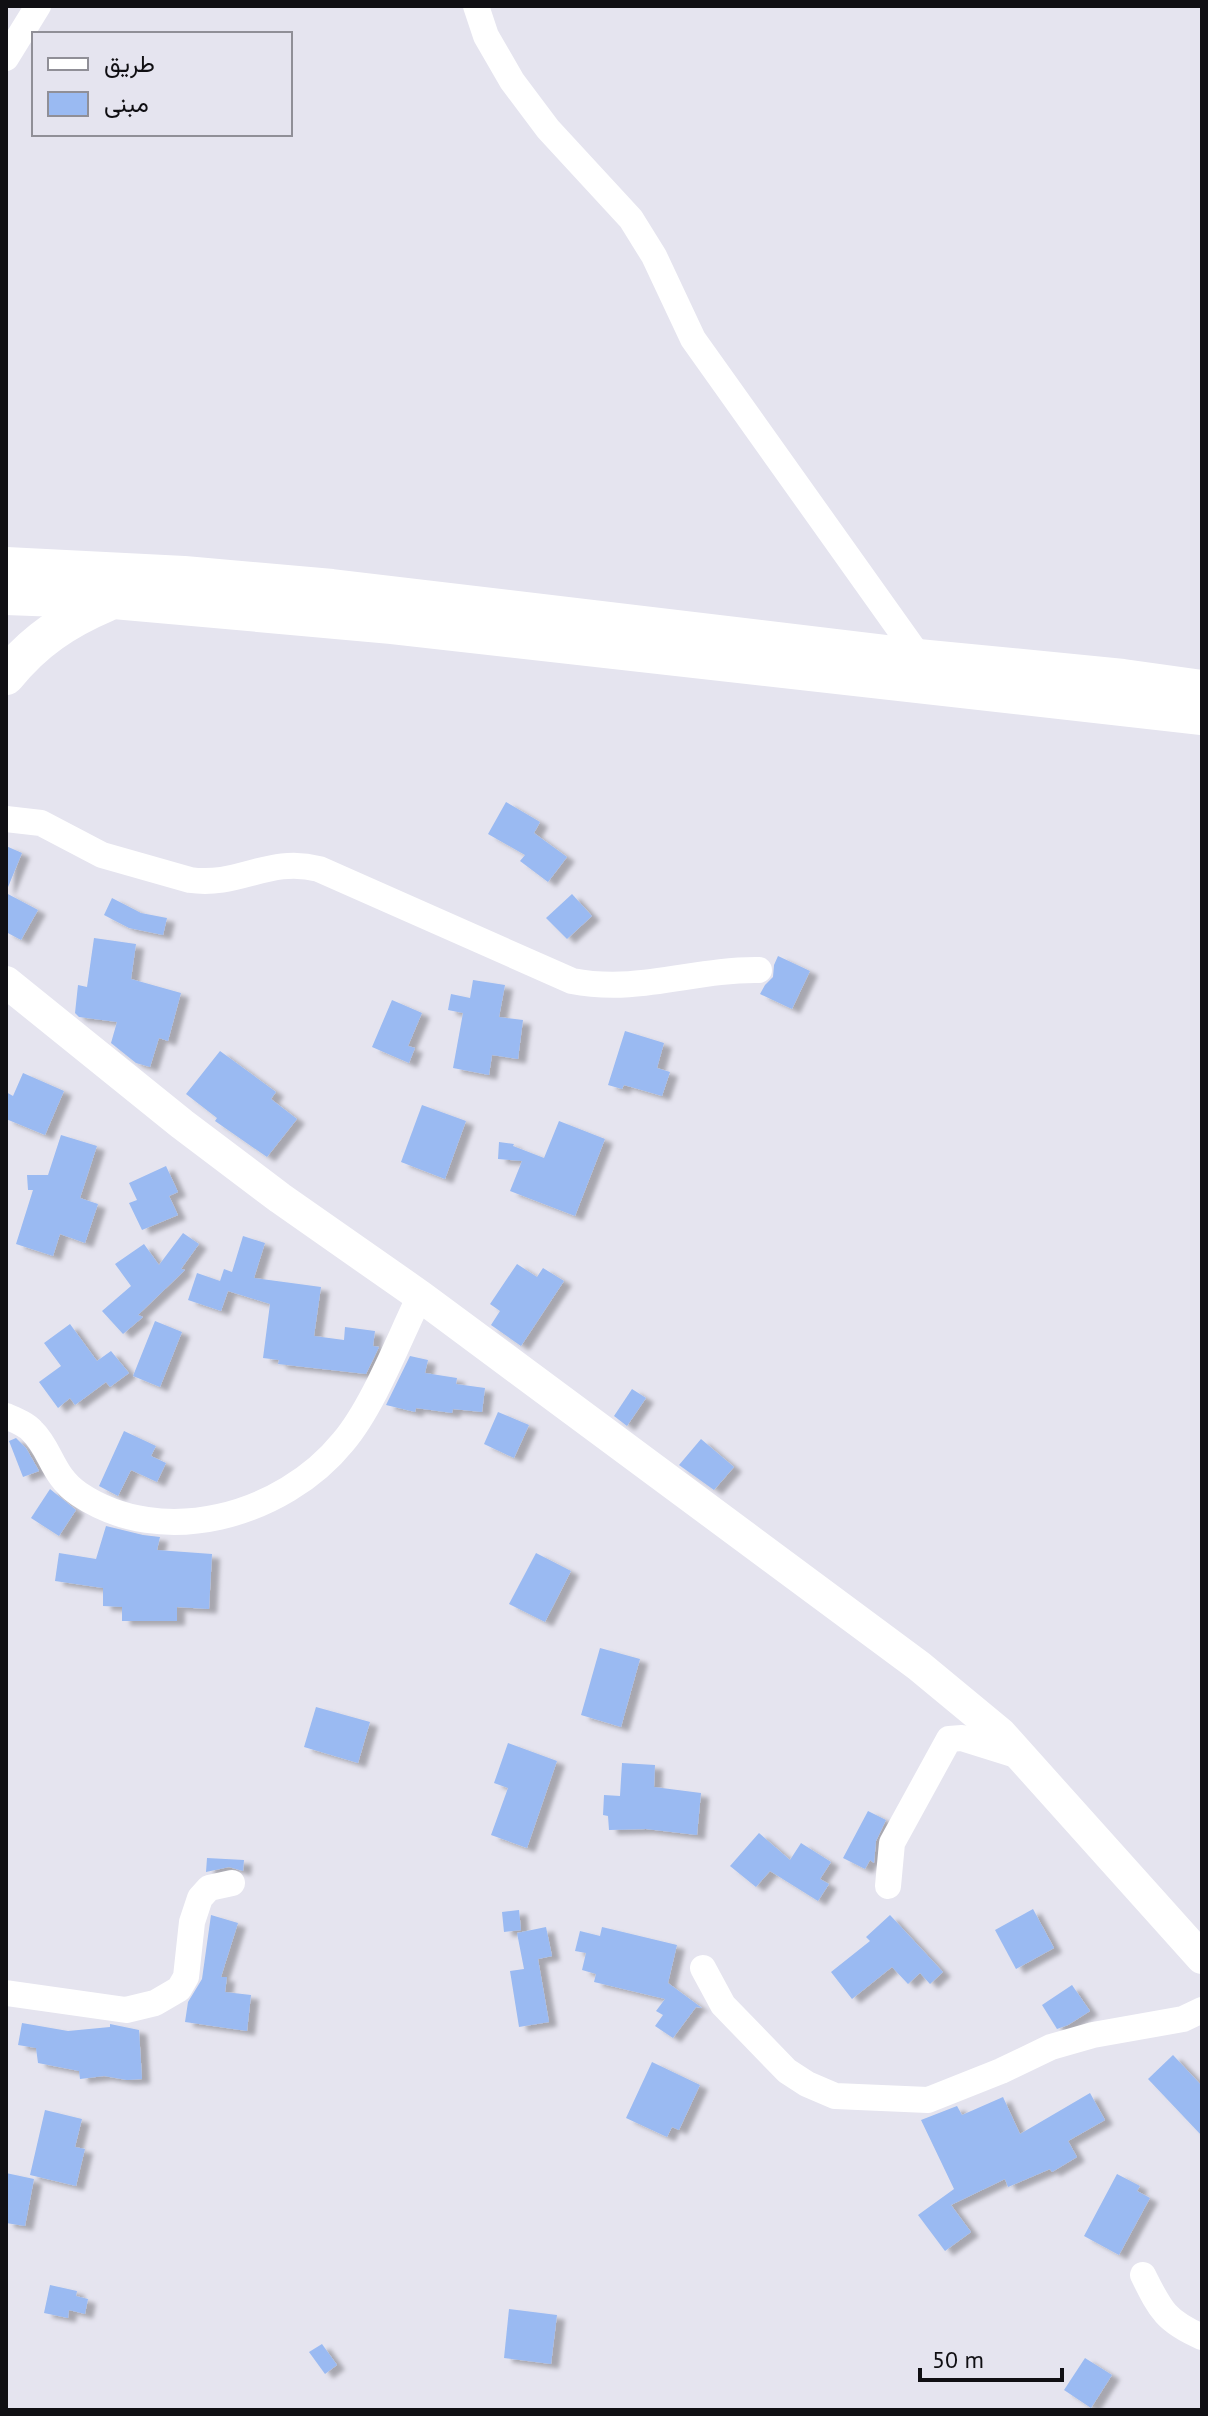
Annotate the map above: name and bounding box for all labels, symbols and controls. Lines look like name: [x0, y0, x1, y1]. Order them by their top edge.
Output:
legend: [32, 32, 292, 136]
text: طريق: [104, 48, 155, 79]
text: مبنى: [104, 88, 149, 119]
scale bar: [920, 2332, 1062, 2382]
text: 50 m: [932, 2344, 984, 2375]

